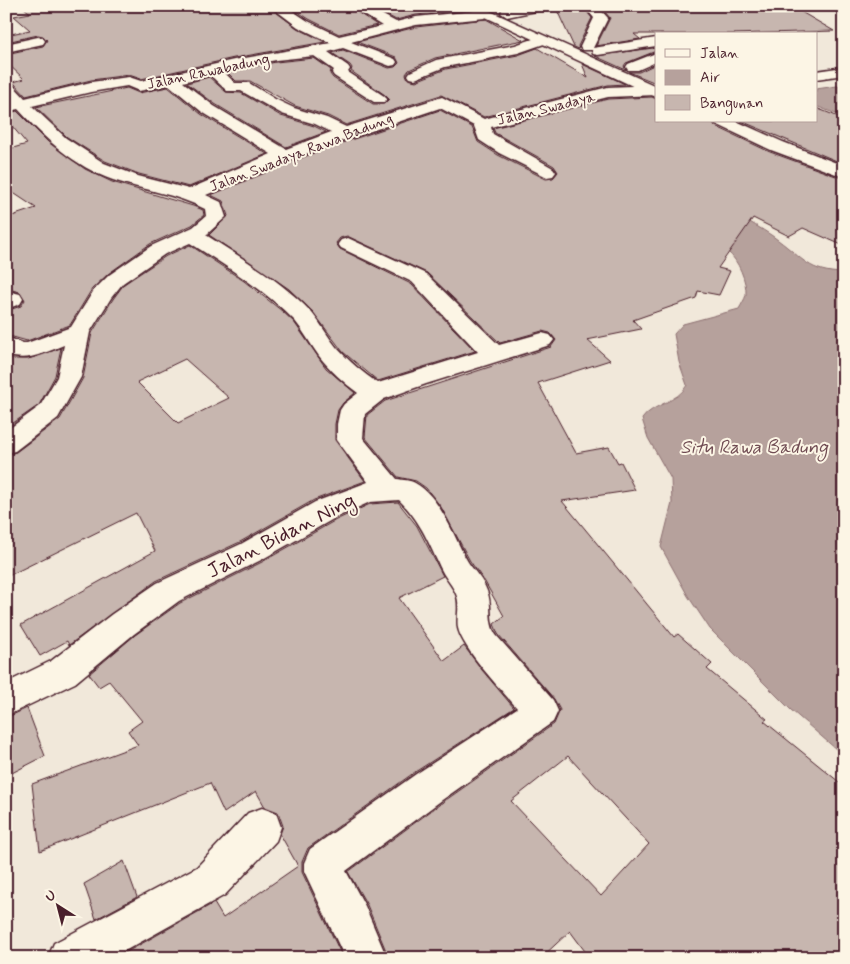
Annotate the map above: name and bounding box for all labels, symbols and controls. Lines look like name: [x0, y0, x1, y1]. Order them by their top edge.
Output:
legend: [655, 32, 818, 122]
text: Jalan: [700, 44, 739, 64]
street label: Jalan Rawabadung: [145, 49, 272, 96]
text: Air: [700, 68, 720, 88]
street label: Jalan Swadaya: [495, 87, 598, 131]
text: Bangunan: [700, 94, 763, 115]
street label: Jalan Swadaya Rawa Badung: [207, 109, 396, 197]
water label: Situ Rawa Badung: [680, 435, 829, 462]
street label: Jalan Bidan Ning: [203, 486, 361, 586]
north arrow: [32, 882, 82, 932]
text: U: [42, 886, 60, 906]

